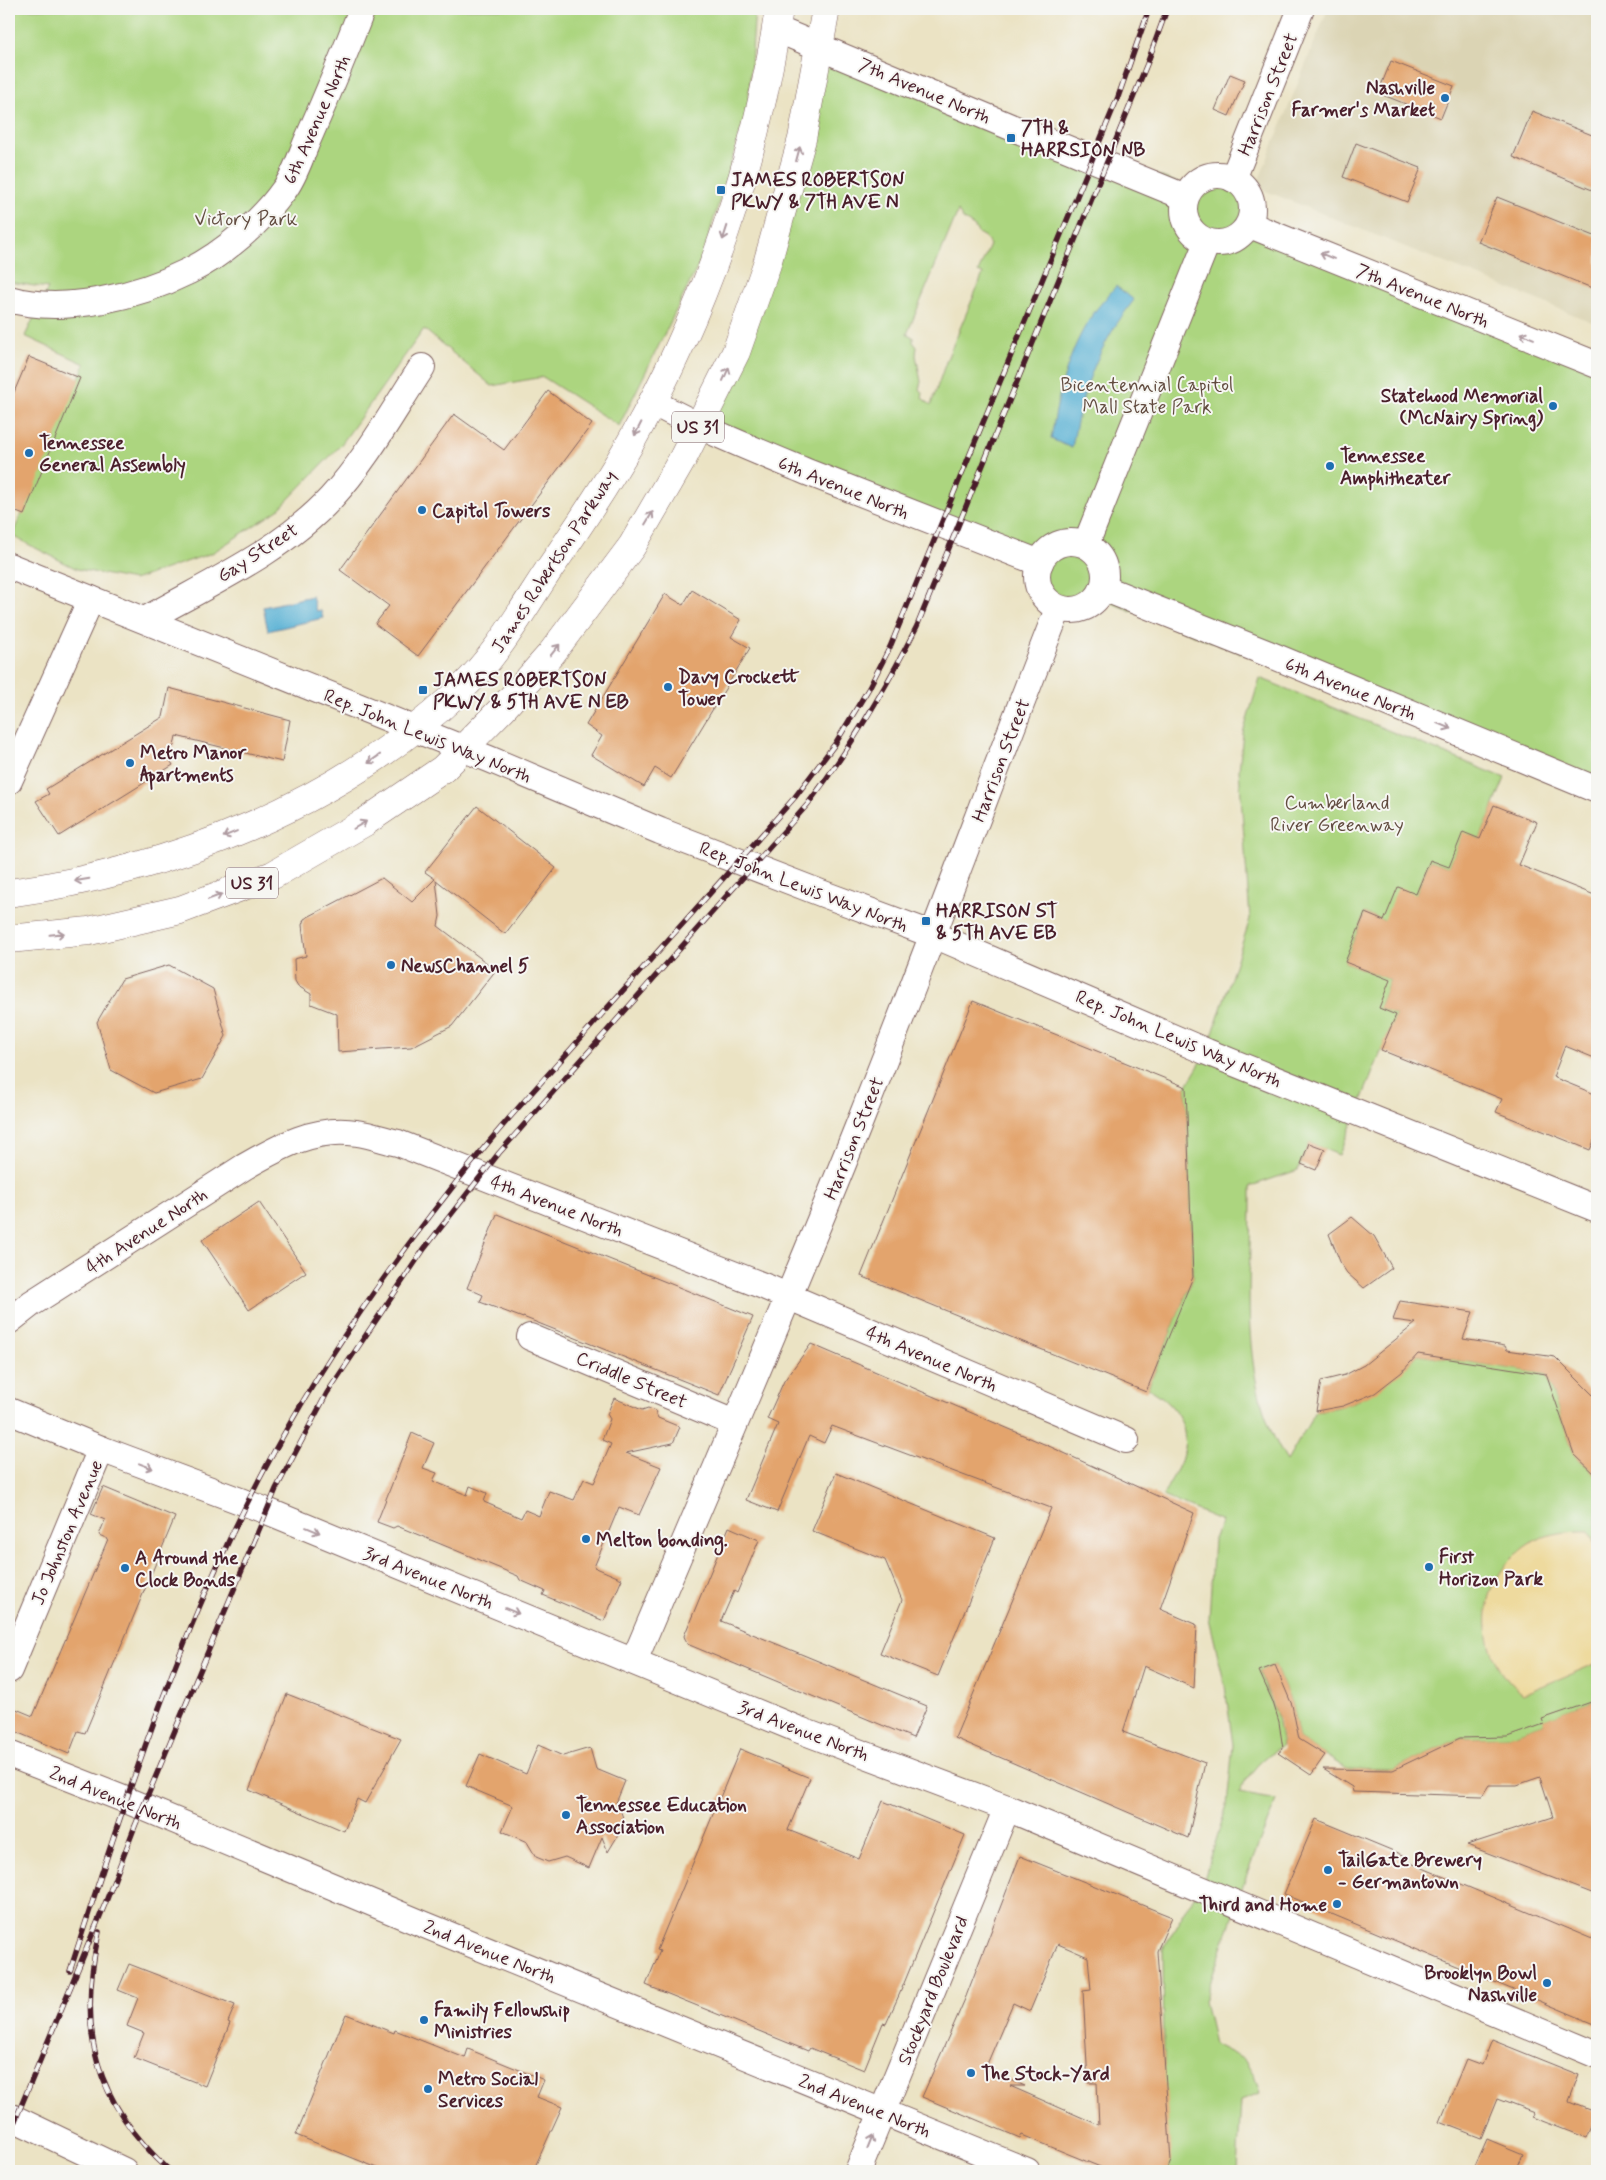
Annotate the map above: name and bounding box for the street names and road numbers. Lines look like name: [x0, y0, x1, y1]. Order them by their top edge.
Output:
street label: Harrison Street: [1232, 29, 1304, 160]
street label: 6th Avenue North: [278, 51, 357, 188]
street label: 7th Avenue North: [855, 52, 994, 130]
street label: 7th Avenue North: [1352, 258, 1493, 334]
road number: US 31: [672, 412, 724, 442]
street label: 6th Avenue North: [774, 451, 913, 526]
street label: James Robertson Parkway: [486, 465, 623, 658]
street label: Gay Street: [213, 518, 303, 589]
street label: 6th Avenue North: [1281, 652, 1420, 727]
street label: Rep. John Lewis Way North: [320, 683, 535, 790]
street label: Harrison Street: [966, 695, 1036, 826]
street label: Rep. John Lewis Way North: [695, 836, 911, 939]
road number: US 31: [226, 868, 278, 898]
street label: Rep. John Lewis Way North: [1071, 985, 1285, 1094]
street label: Harrison Street: [818, 1073, 890, 1204]
street label: 4th Avenue North: [486, 1170, 627, 1243]
street label: 4th Avenue North: [81, 1182, 213, 1280]
street label: 4th Avenue North: [862, 1320, 1001, 1398]
street label: Criddle Street: [572, 1346, 691, 1415]
street label: Jo Johnston Avenue: [26, 1456, 109, 1609]
street label: 3rd Avenue North: [360, 1541, 497, 1616]
street label: 3rd Avenue North: [735, 1695, 872, 1768]
street label: 2nd Avenue North: [46, 1760, 185, 1836]
street label: Stockyard Boulevard: [892, 1912, 975, 2069]
street label: 2nd Avenue North: [420, 1914, 559, 1990]
street label: 2nd Avenue North: [795, 2068, 934, 2144]

